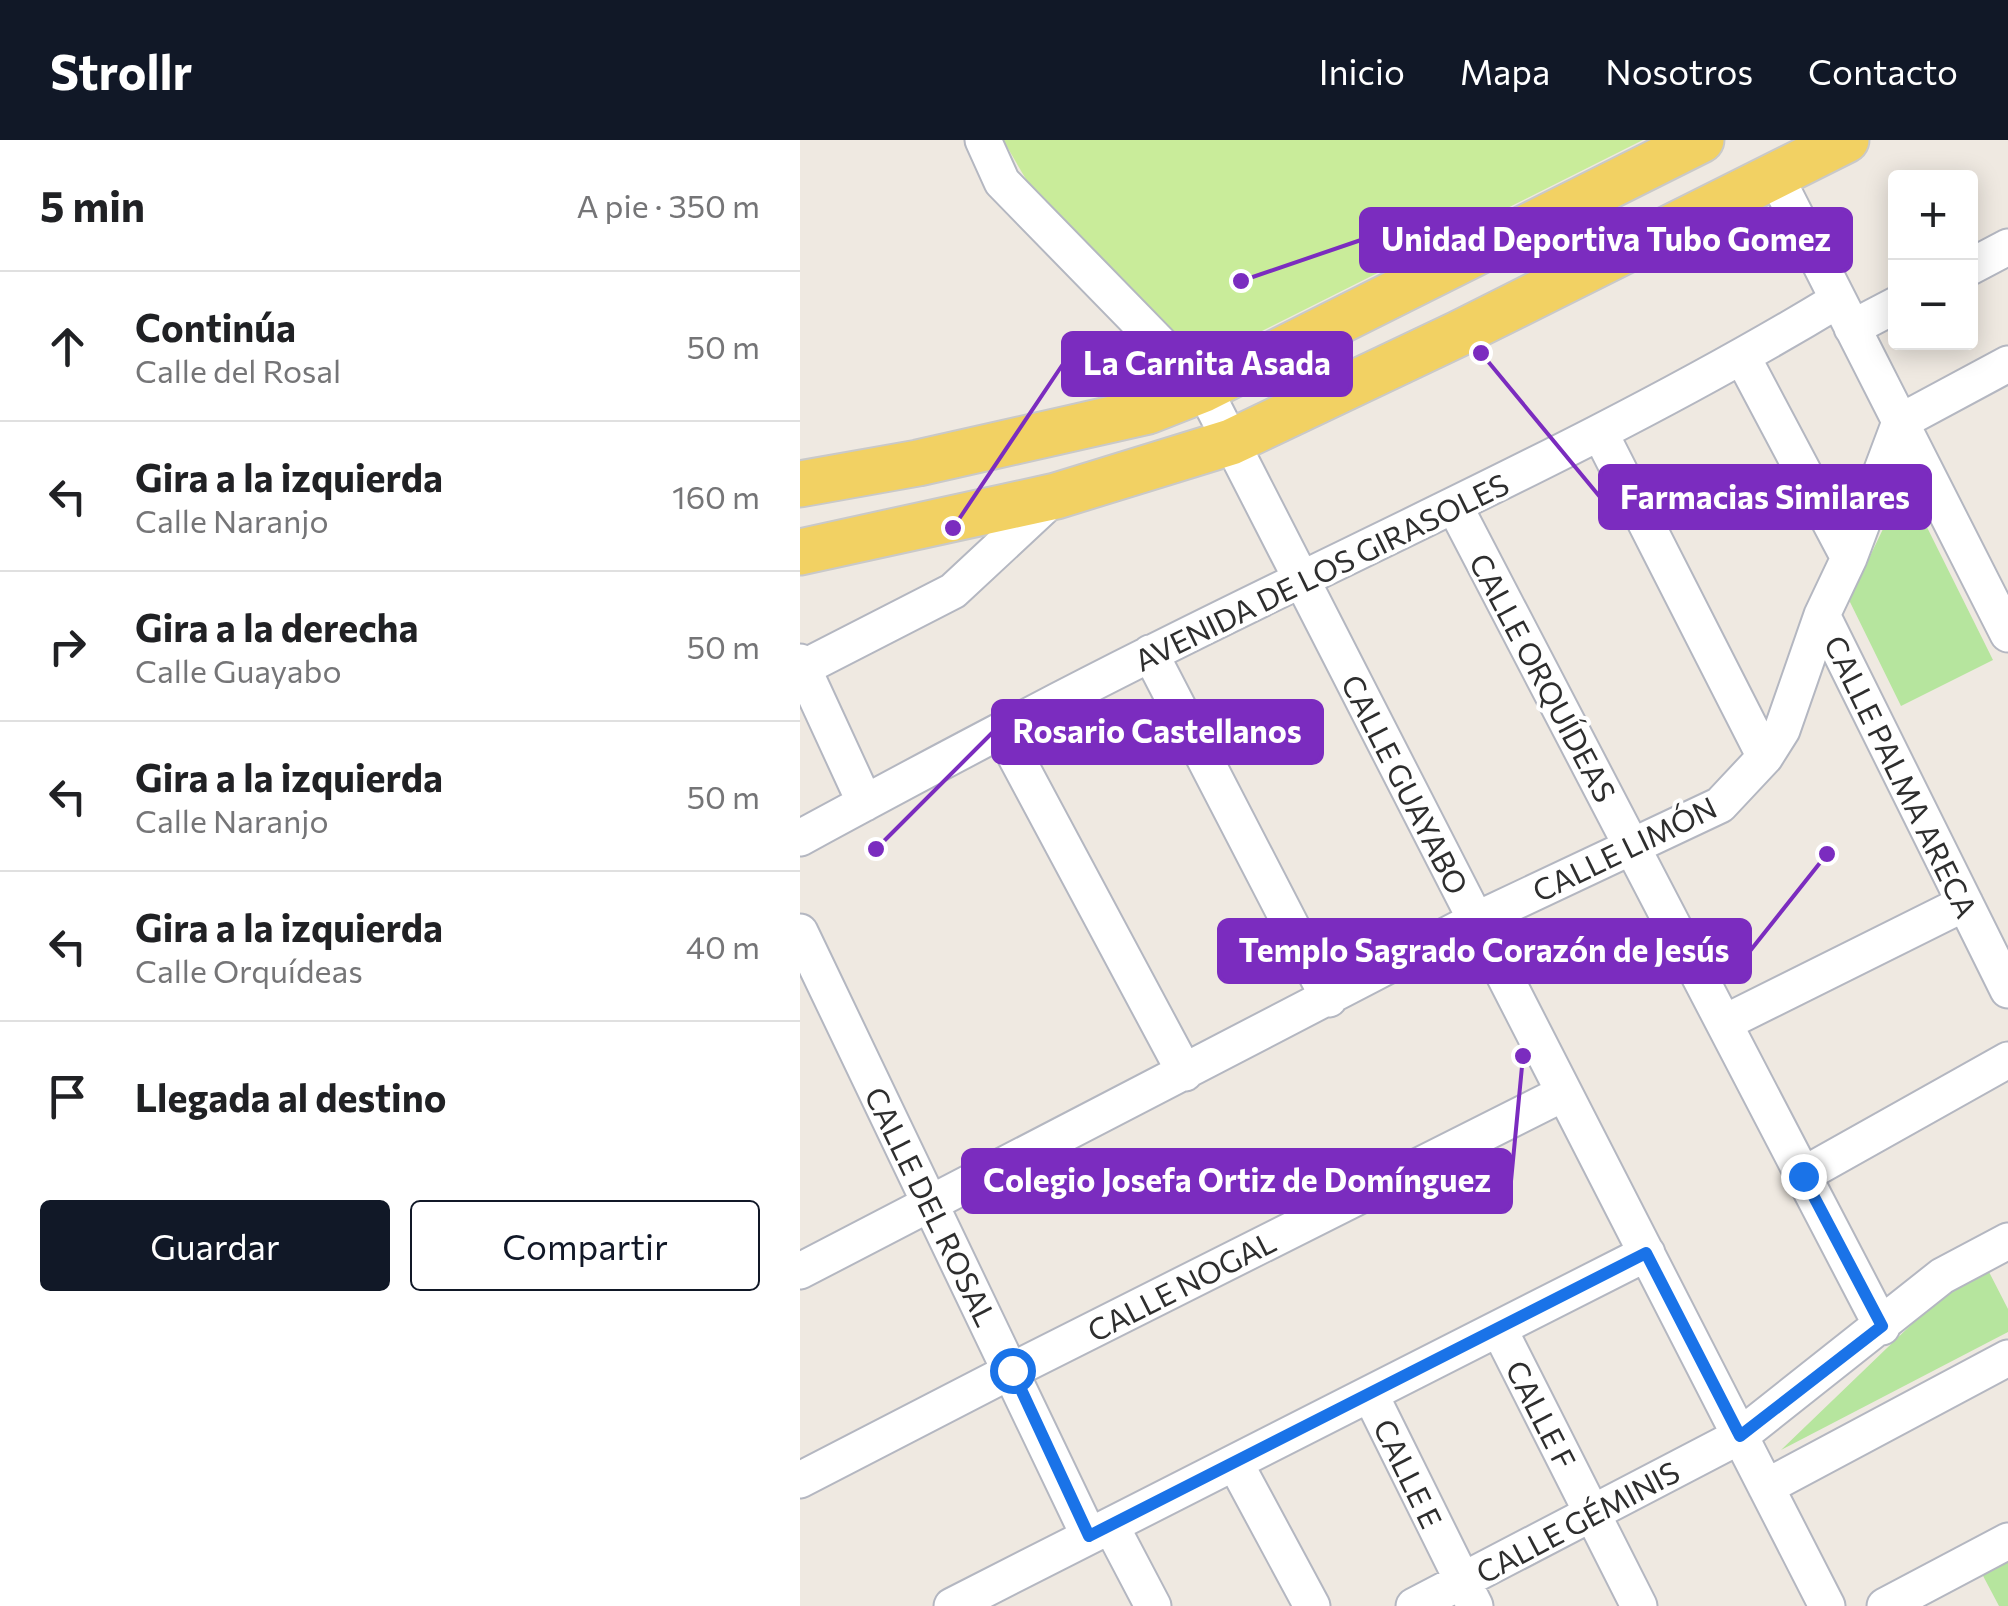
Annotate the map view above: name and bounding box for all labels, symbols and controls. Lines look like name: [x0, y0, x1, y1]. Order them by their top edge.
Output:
text: Strollr: [50, 41, 192, 100]
text: Inicio: [1319, 49, 1405, 92]
text: Mapa: [1460, 49, 1550, 92]
text: Nosotros: [1605, 49, 1753, 92]
text: Contacto: [1808, 49, 1958, 92]
map controls: [1888, 170, 1978, 350]
button: +: [1888, 170, 1978, 260]
text: 5 min: [40, 179, 145, 231]
text: A pie · 350 m: [576, 185, 760, 225]
callout: Unidad Deportiva Tubo Gomez: [1361, 209, 1851, 271]
text: Unidad Deportiva Tubo Gomez: [1381, 218, 1831, 258]
button: −: [1888, 260, 1978, 350]
text: Continúa: [135, 303, 296, 350]
icon: ahead: [40, 319, 95, 374]
text: 50 m: [687, 326, 760, 366]
callout: La Carnita Asada: [1063, 333, 1351, 395]
text: La Carnita Asada: [1083, 342, 1331, 382]
text: Calle del Rosal: [135, 350, 341, 390]
text: Gira a la izquierda: [135, 453, 443, 500]
street label: AVENIDA DE LOS GIRASOLES: [1128, 464, 1514, 678]
callout: Farmacias Similares: [1600, 466, 1930, 528]
icon: left: [40, 469, 95, 524]
text: 160 m: [672, 476, 760, 516]
text: Farmacias Similares: [1620, 476, 1910, 516]
text: Calle Naranjo: [135, 500, 329, 540]
street label: CALLE ORQUÍDEAS: [1463, 546, 1625, 808]
text: Gira a la derecha: [135, 603, 419, 650]
icon: right: [40, 619, 95, 674]
text: 50 m: [687, 626, 760, 666]
street label: CALLE PALMA ARECA: [1818, 629, 1986, 923]
text: Calle Guayabo: [135, 650, 342, 690]
street label: CALLE GUAYABO: [1335, 668, 1477, 900]
callout: Rosario Castellanos: [993, 701, 1322, 763]
text: Rosario Castellanos: [1012, 710, 1302, 750]
text: Gira a la izquierda: [135, 753, 443, 800]
icon: left: [40, 769, 95, 824]
text: 50 m: [687, 776, 760, 816]
street label: CALLE LIMÓN: [1526, 788, 1722, 908]
text: Calle Naranjo: [135, 800, 329, 840]
text: Gira a la izquierda: [135, 903, 443, 950]
icon: left: [40, 919, 95, 974]
callout: Templo Sagrado Corazón de Jesús: [1219, 920, 1750, 982]
text: 40 m: [686, 926, 760, 966]
text: Templo Sagrado Corazón de Jesús: [1238, 929, 1730, 969]
text: Calle Orquídeas: [135, 950, 363, 990]
icon: arrive: [40, 1069, 95, 1124]
text: Llegada al destino: [135, 1073, 446, 1120]
street label: CALLE DEL ROSAL: [858, 1080, 1006, 1332]
callout: Colegio Josefa Ortiz de Domínguez: [963, 1150, 1511, 1212]
route end: [1781, 1154, 1827, 1200]
text: Colegio Josefa Ortiz de Domínguez: [983, 1159, 1491, 1199]
button: Guardar: [40, 1200, 390, 1291]
button: Compartir: [410, 1200, 760, 1291]
street label: CALLE NOGAL: [1081, 1222, 1281, 1348]
route start: [990, 1348, 1036, 1394]
street label: CALLE F: [1499, 1354, 1585, 1474]
street label: CALLE E: [1367, 1412, 1451, 1534]
street label: CALLE GÉMINIS: [1469, 1452, 1685, 1590]

